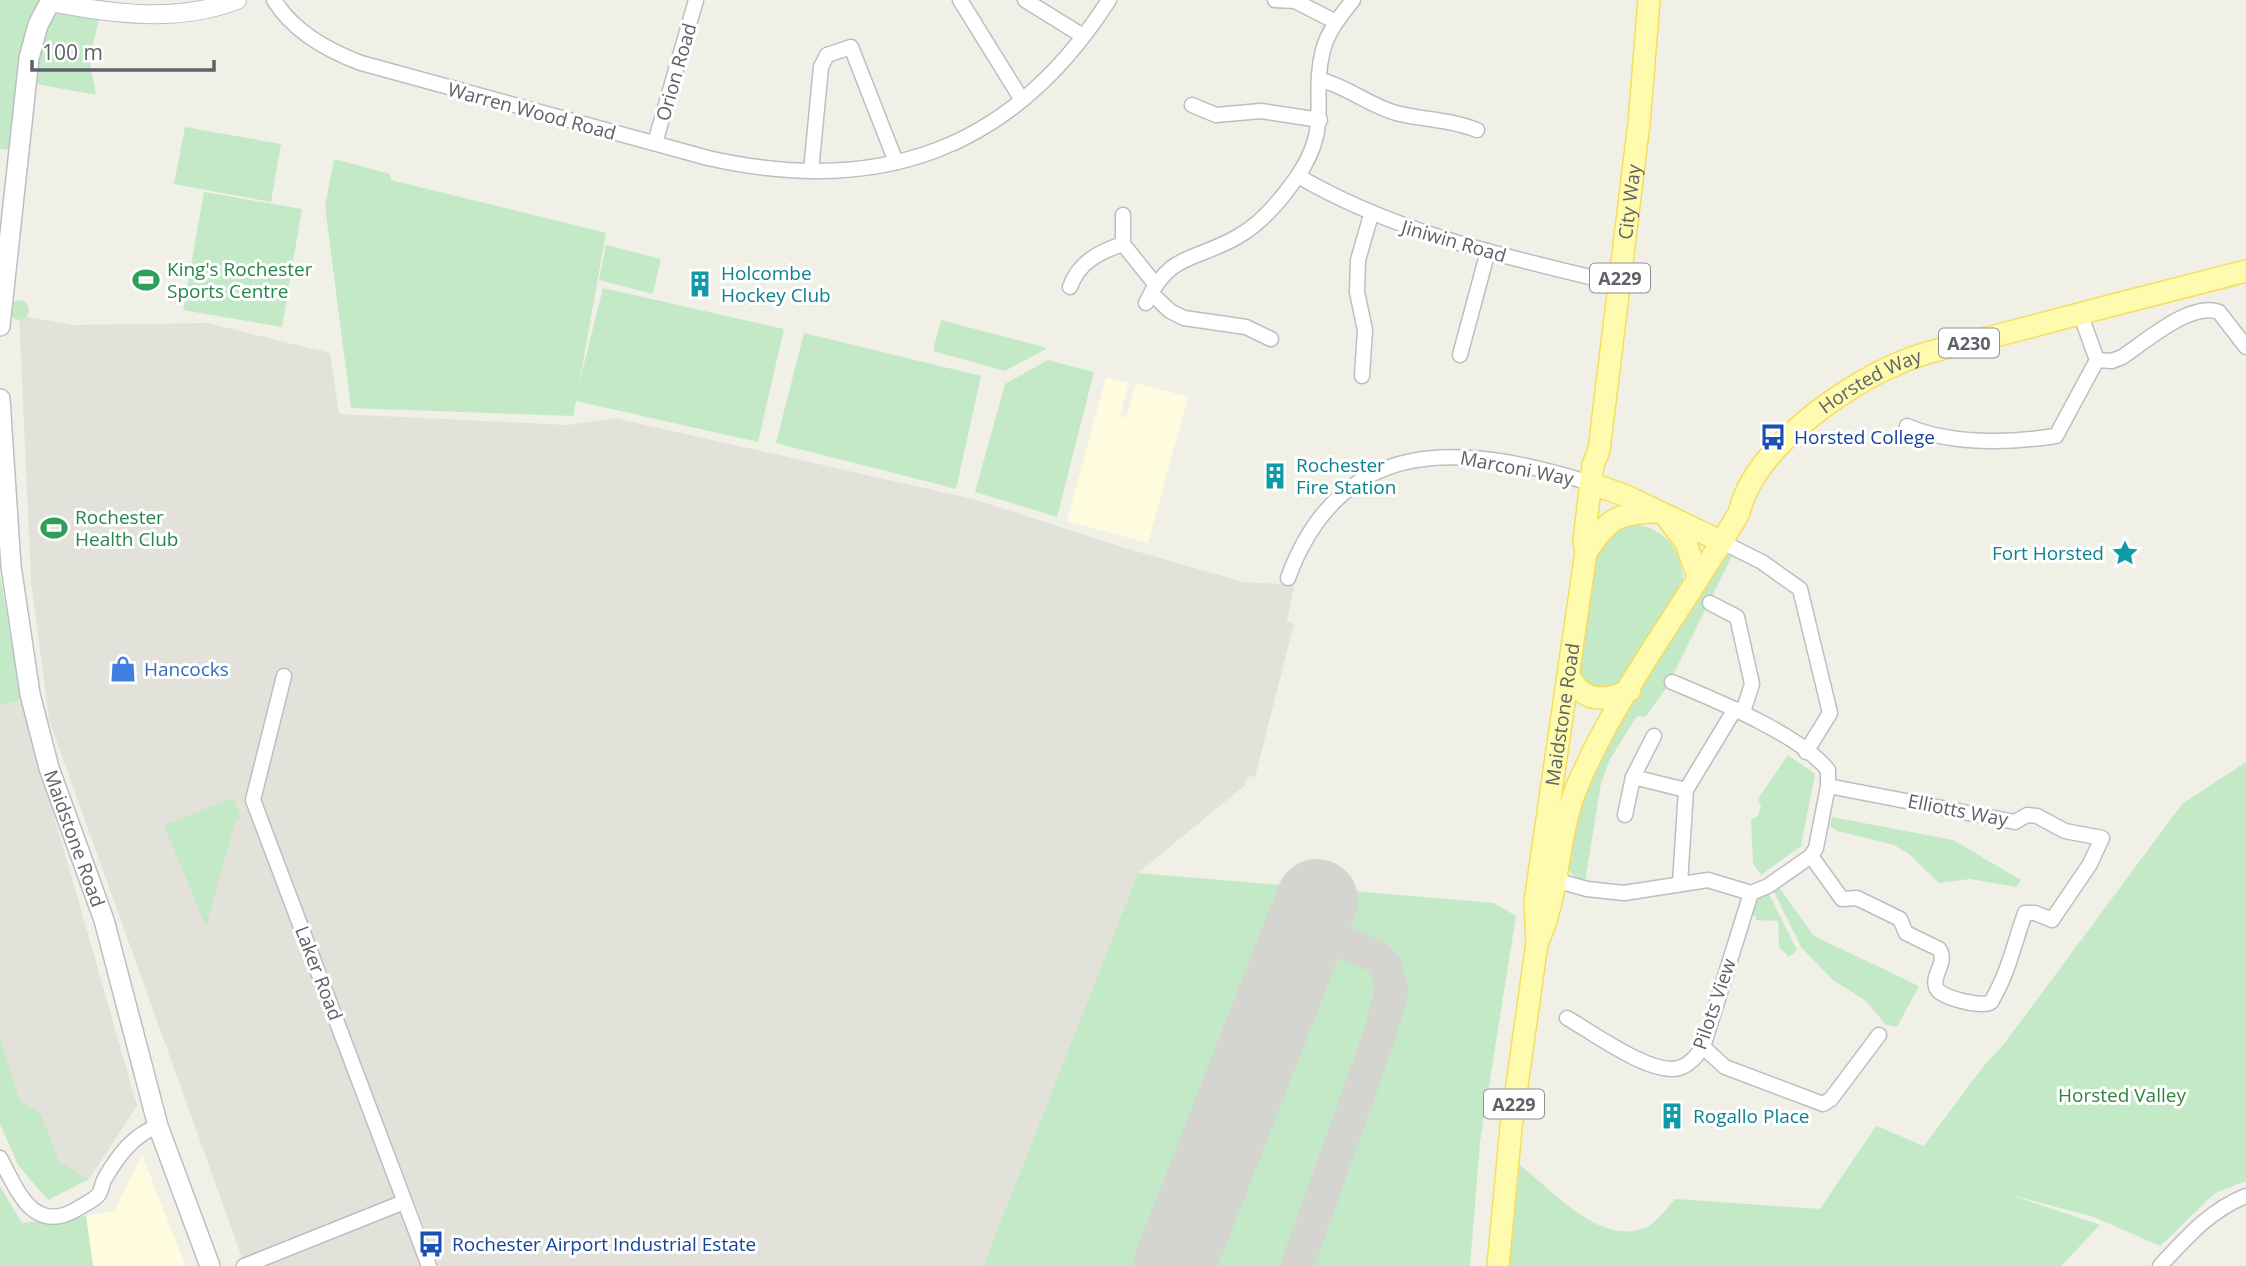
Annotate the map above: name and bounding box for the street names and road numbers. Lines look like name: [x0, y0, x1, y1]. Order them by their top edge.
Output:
street label: Orion Road: [650, 20, 702, 124]
street label: Warren Wood Road: [445, 76, 619, 146]
street label: City Way: [1612, 162, 1647, 241]
street label: Jiniwin Road: [1397, 213, 1509, 268]
road number: A229: [1590, 264, 1650, 292]
road number: A230: [1939, 328, 1999, 358]
street label: Horsted Way: [1813, 343, 1925, 419]
street label: Marconi Way: [1458, 444, 1576, 492]
street label: Maidstone Road: [1539, 641, 1586, 788]
street label: Maidstone Road: [38, 766, 111, 910]
street label: Elliotts Way: [1906, 788, 2011, 833]
street label: Laker Road: [289, 922, 349, 1024]
street label: Pilots View: [1686, 955, 1742, 1053]
road number: A229: [1484, 1090, 1544, 1119]

